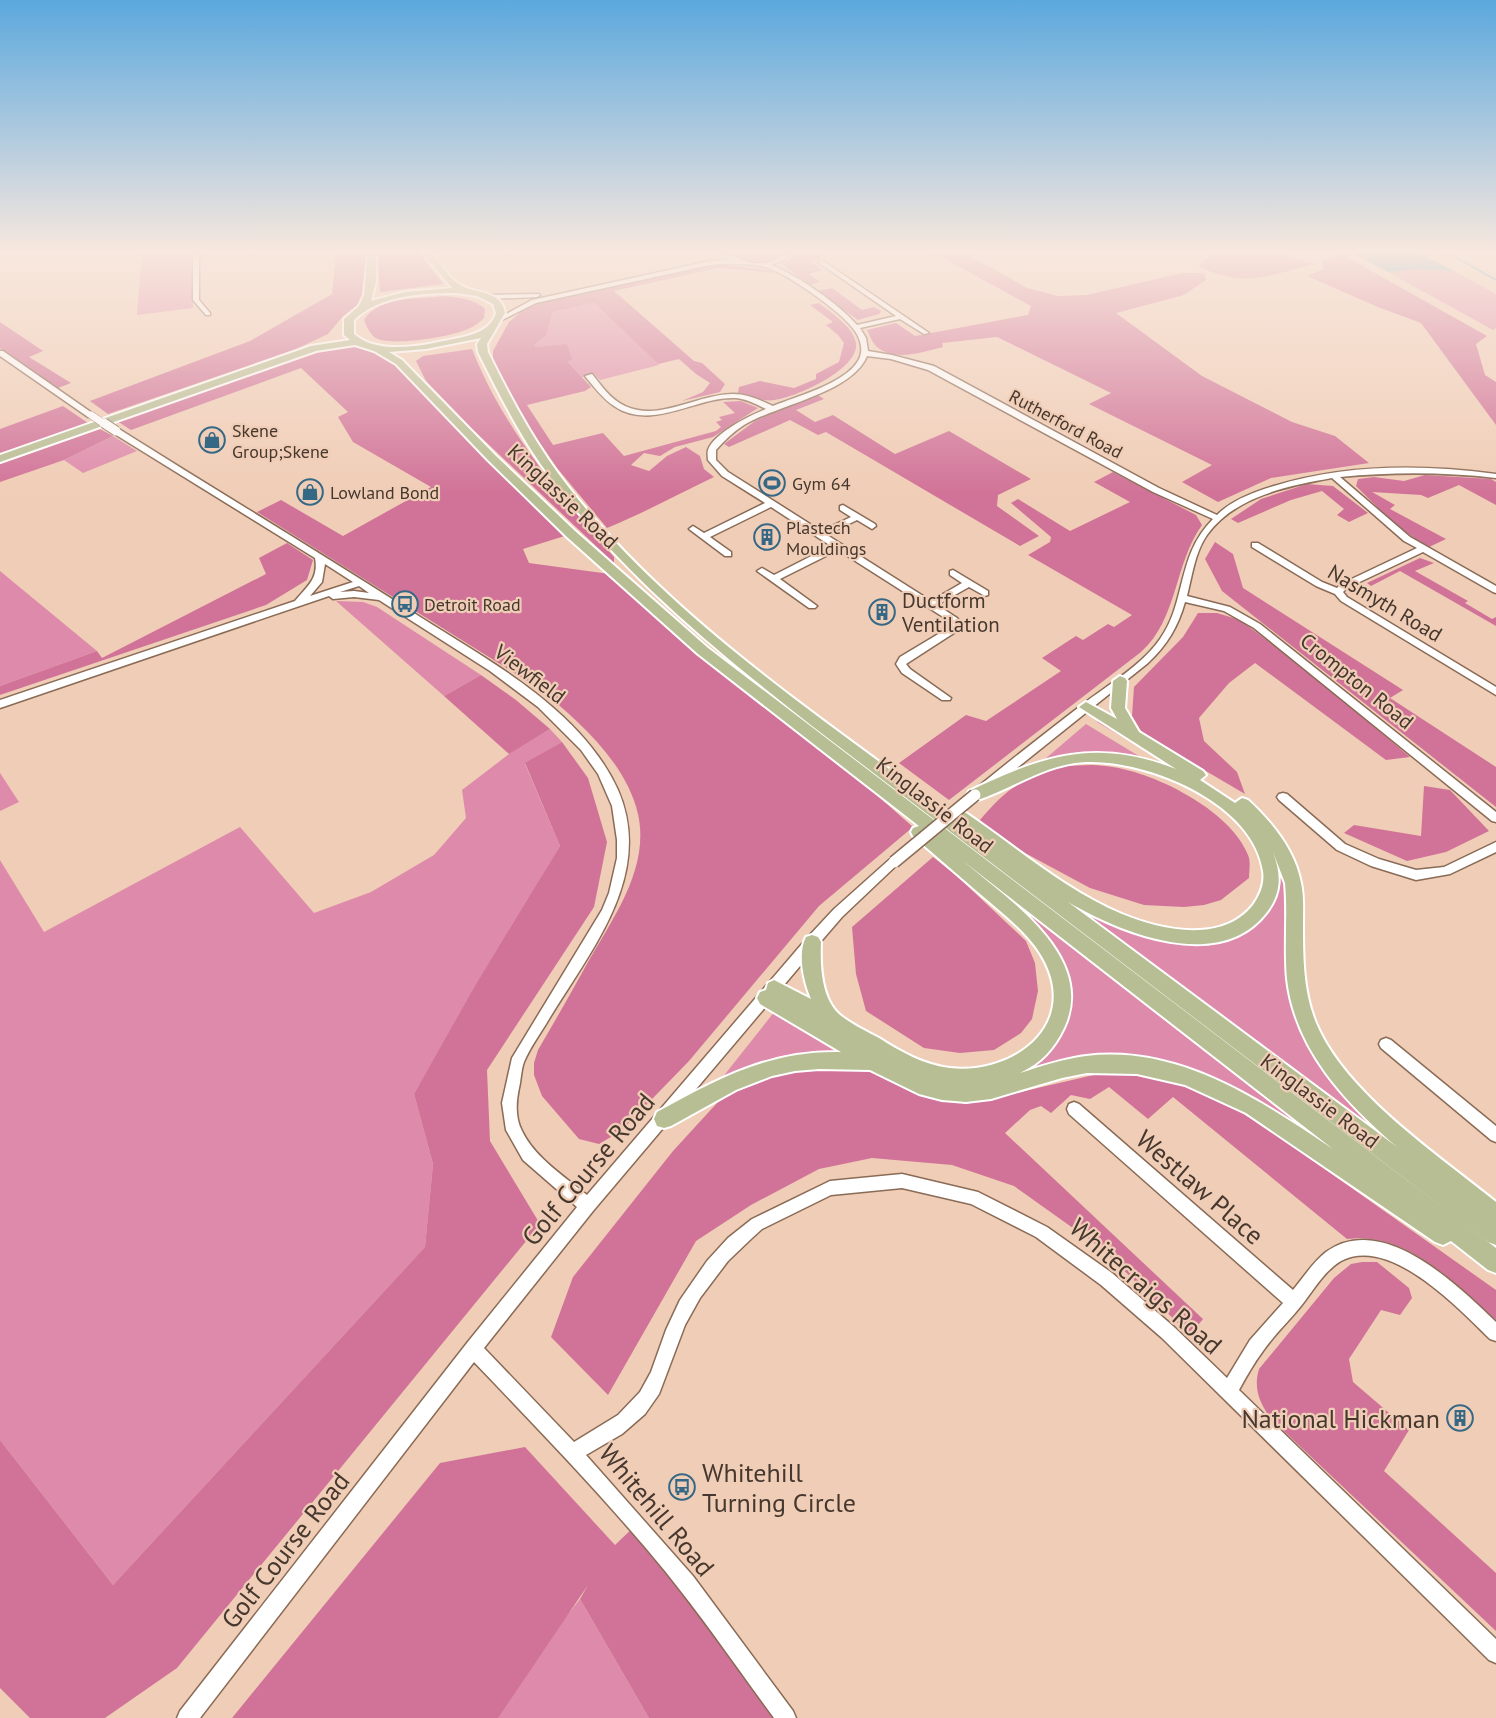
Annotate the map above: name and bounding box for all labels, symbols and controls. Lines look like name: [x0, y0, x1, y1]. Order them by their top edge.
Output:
street label: Rutherford Road: [1005, 384, 1127, 464]
place label: Skene Group;Skene: [232, 419, 329, 463]
shop icon: Skene Group;Skene: [197, 425, 227, 455]
street label: Kinglassie Road: [502, 438, 624, 554]
sports icon: Gym 64: [757, 468, 787, 498]
place label: Gym 64: [792, 472, 851, 495]
shop icon: Lowland Bond: [295, 477, 325, 507]
place label: Lowland Bond: [330, 481, 439, 504]
place label: Plastech Mouldings: [786, 516, 866, 560]
building icon: Plastech Mouldings: [752, 522, 782, 552]
street label: Nasmyth Road: [1323, 558, 1447, 648]
place label: Ductform Ventilation: [901, 587, 1000, 638]
bus stop icon: Detroit Road: [390, 589, 420, 619]
place label: Detroit Road: [424, 593, 521, 616]
building icon: Ductform Ventilation: [867, 597, 897, 627]
street label: Crompton Road: [1295, 627, 1419, 735]
street label: Viewfield: [488, 638, 571, 710]
street label: Kinglassie Road: [871, 751, 999, 859]
street label: Kinglassie Road: [1255, 1048, 1385, 1154]
street label: Golf Course Road: [514, 1086, 662, 1252]
street label: Westlaw Place: [1129, 1122, 1271, 1252]
street label: Whitecraigs Road: [1063, 1211, 1229, 1361]
place label: National Hickman: [1241, 1402, 1440, 1435]
building icon: National Hickman: [1445, 1403, 1475, 1433]
street label: Whitehill Road: [592, 1437, 722, 1583]
place label: Whitehill Turning Circle: [702, 1456, 856, 1519]
street label: Golf Course Road: [214, 1465, 356, 1635]
bus stop icon: Whitehill Turning Circle: [667, 1472, 697, 1502]

